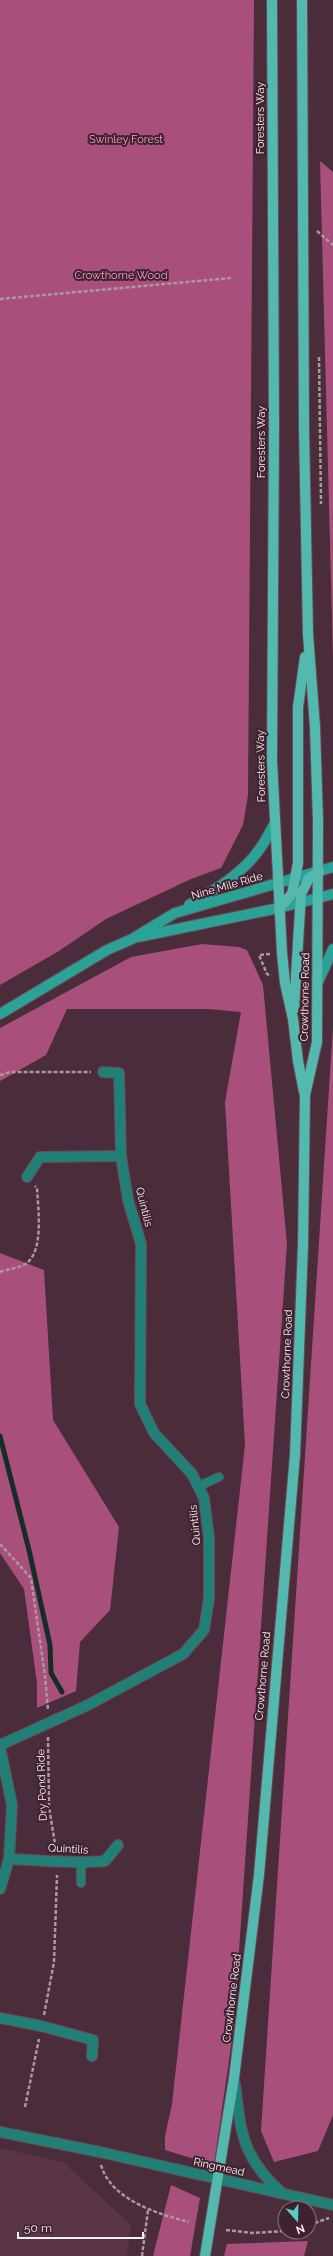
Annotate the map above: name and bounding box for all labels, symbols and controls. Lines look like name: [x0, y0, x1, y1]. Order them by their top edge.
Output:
street label: Foresters Way: [254, 82, 267, 154]
park label: Swinley Forest: [89, 133, 163, 146]
park label: Crowthorne Wood: [74, 269, 168, 282]
street label: Foresters Way: [255, 406, 268, 478]
street label: Foresters Way: [254, 730, 268, 802]
street label: Nine Mile Ride: [190, 869, 265, 902]
street label: Crowthorne Road: [298, 952, 312, 1042]
street label: Quintilis: [133, 1186, 155, 1228]
street label: Crowthorne Road: [279, 1309, 295, 1399]
street label: Quintilis: [186, 1504, 204, 1546]
street label: Crowthorne Road: [253, 1631, 273, 1721]
street label: Dry Pond Ride: [34, 1748, 50, 1821]
street label: Quintilis: [48, 1841, 88, 1857]
street label: Crowthorne Road: [220, 1953, 244, 2043]
street label: Ringmead: [192, 2155, 246, 2179]
north arrow: [277, 2200, 317, 2240]
scale bar: [18, 2214, 143, 2240]
text: 50 m: [24, 2221, 52, 2235]
text: N: [294, 2221, 306, 2236]

